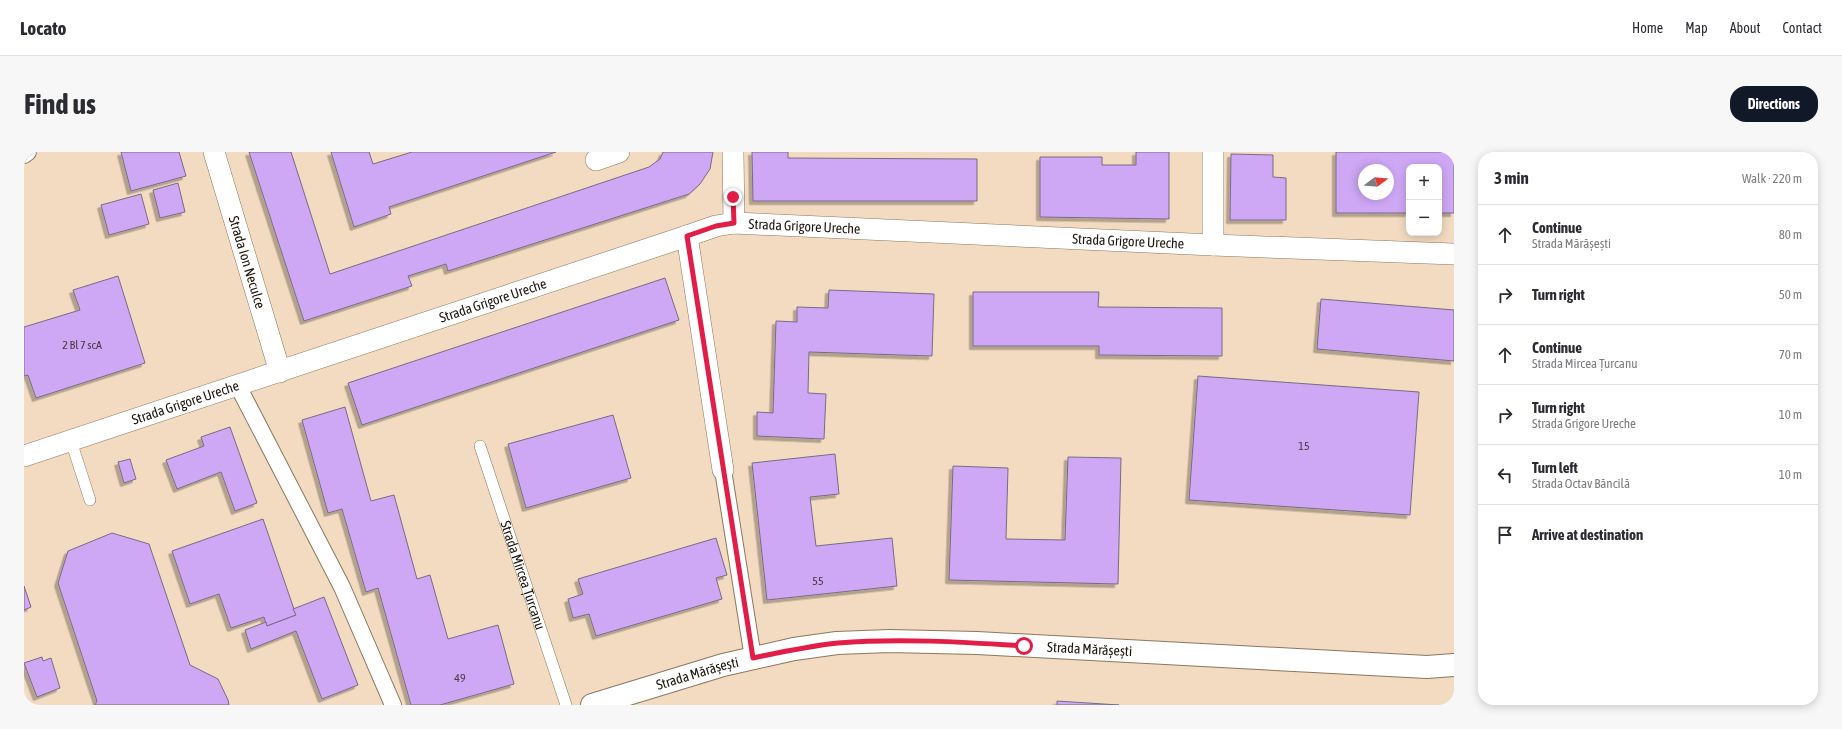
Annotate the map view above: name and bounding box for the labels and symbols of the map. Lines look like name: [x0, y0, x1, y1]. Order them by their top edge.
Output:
north arrow: [1358, 164, 1394, 200]
route end: [724, 188, 742, 206]
street label: Strada Ion Neculce: [226, 214, 268, 310]
street label: Strada Grigore Ureche: [748, 216, 861, 237]
street label: Strada Grigore Ureche: [1072, 231, 1184, 252]
street label: Strada Grigore Ureche: [437, 275, 549, 326]
house number: 2 Bl 7 scA: [62, 338, 102, 352]
street label: Strada Grigore Ureche: [130, 377, 241, 428]
house number: 15: [1298, 439, 1310, 453]
street label: Strada Mircea Țurcanu: [497, 519, 548, 632]
house number: 55: [812, 574, 824, 588]
route start: [1015, 637, 1033, 655]
street label: Strada Mărășești: [1047, 639, 1133, 659]
street label: Strada Mărășești: [654, 654, 740, 693]
house number: 49: [454, 671, 466, 685]

